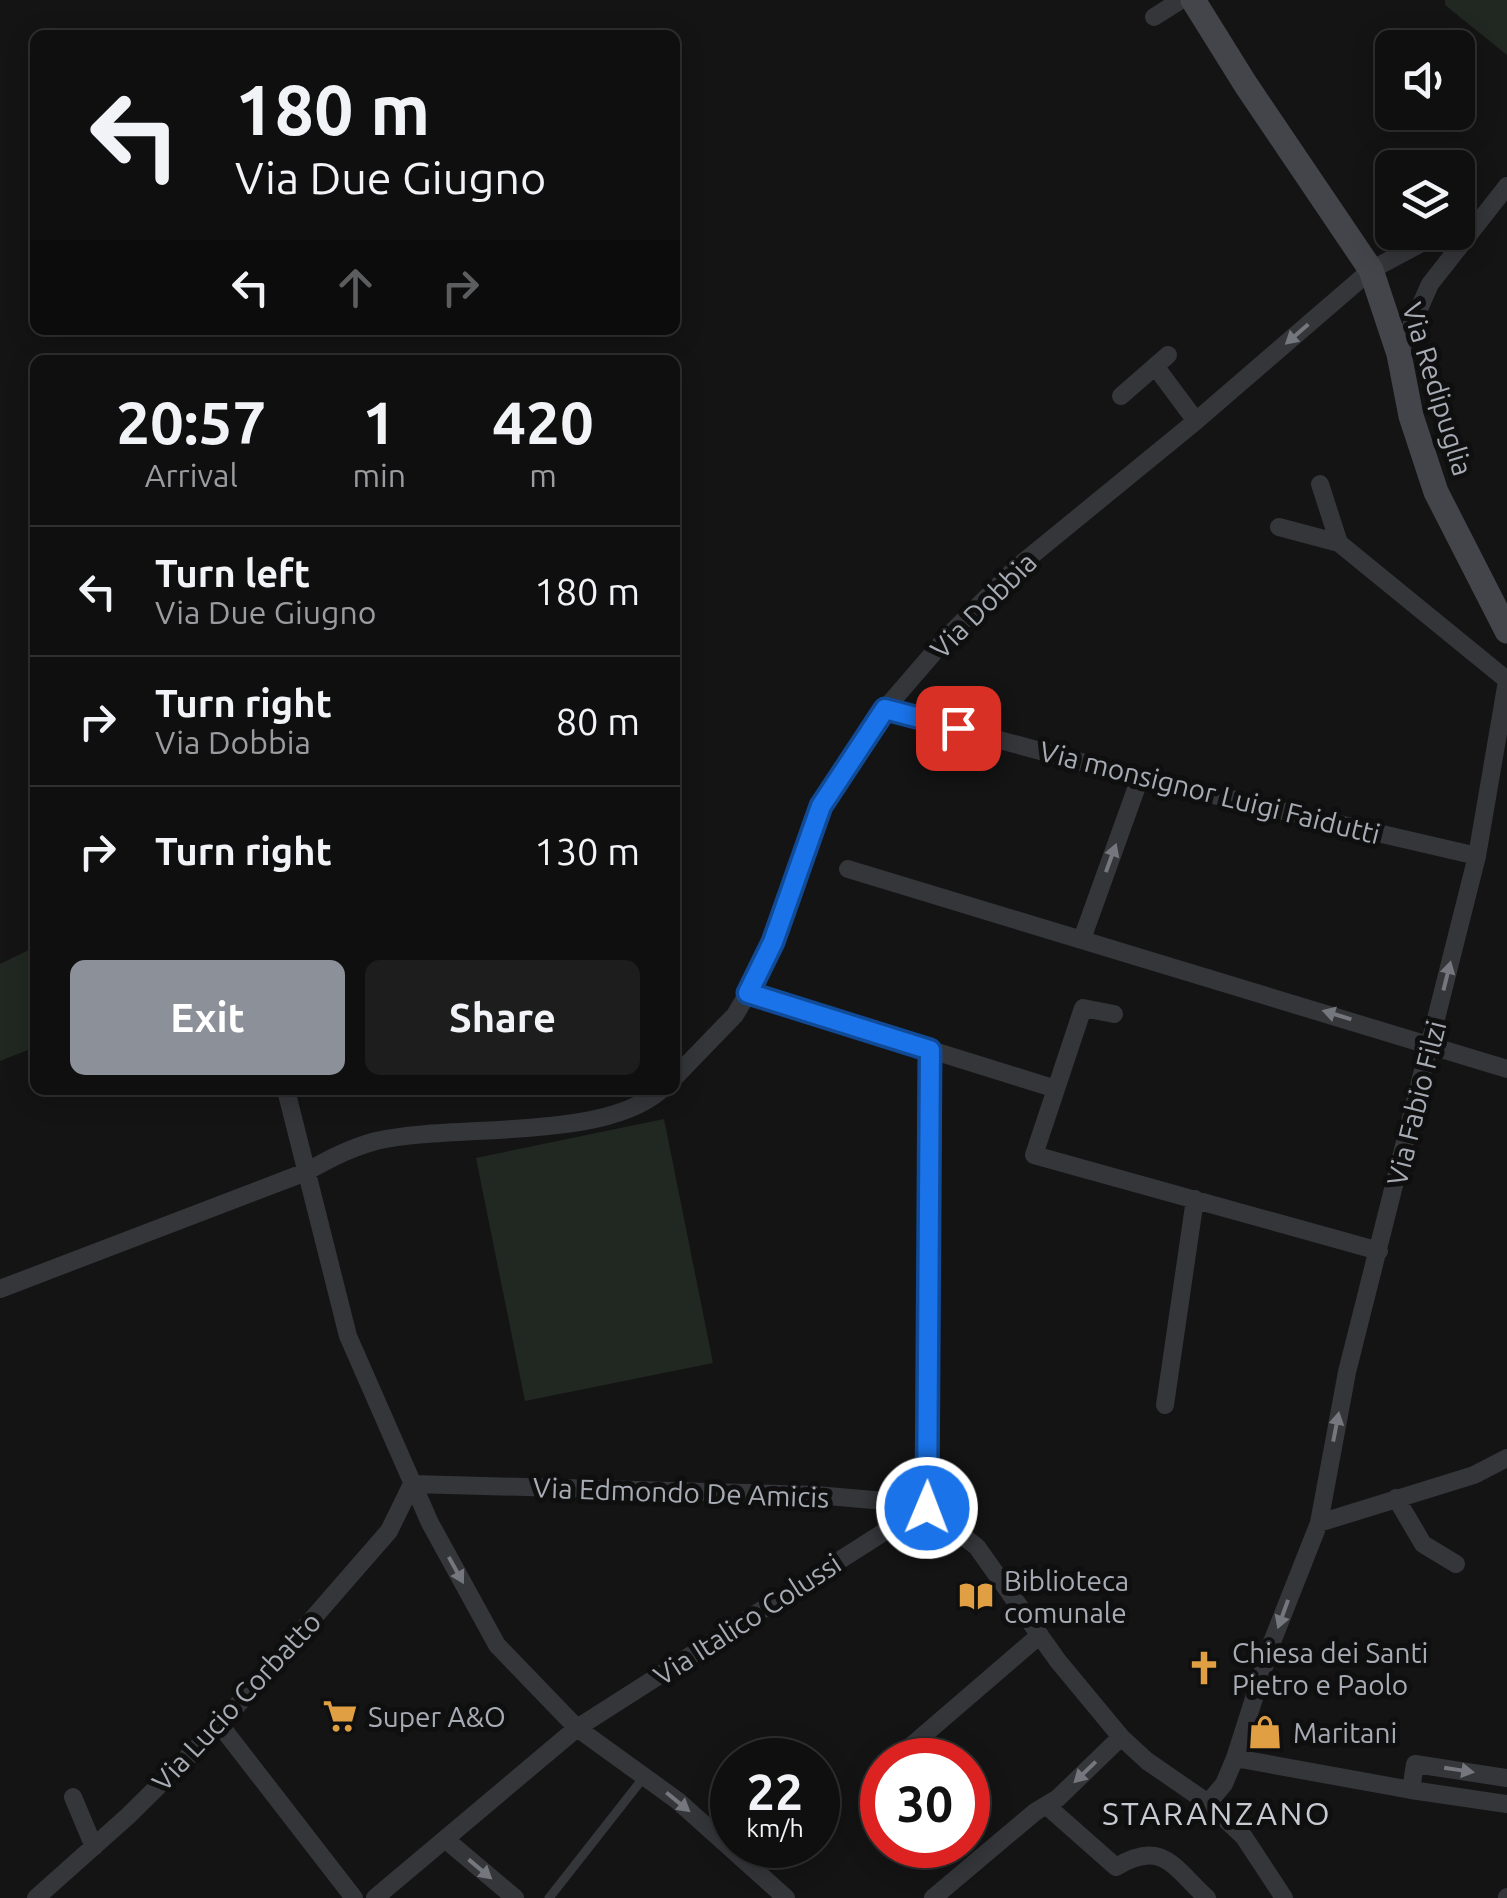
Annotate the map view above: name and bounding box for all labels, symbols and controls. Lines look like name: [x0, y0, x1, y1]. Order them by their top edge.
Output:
map controls: [1375, 30, 1475, 250]
button: sound: [1375, 30, 1475, 130]
icon: left: [70, 70, 200, 200]
text: 180 m: [235, 70, 430, 148]
button: layers: [1375, 150, 1475, 250]
text: Via Due Giugno: [235, 152, 546, 203]
icon: left: [223, 260, 278, 315]
icon: ahead: [328, 260, 383, 315]
icon: right: [433, 260, 488, 315]
street label: Via Redipuglia: [1397, 299, 1479, 479]
one-way arrow: [1285, 322, 1310, 344]
text: 20:57: [116, 388, 266, 455]
text: 1: [362, 388, 396, 455]
text: 420: [492, 388, 594, 455]
text: Arrival: [145, 457, 238, 493]
text: min: [352, 457, 406, 493]
text: m: [529, 457, 557, 493]
street label: Via Dobbia: [924, 546, 1042, 664]
text: Turn left: [155, 552, 310, 594]
icon: left: [70, 564, 125, 619]
text: 180 m: [534, 570, 640, 612]
text: Via Due Giugno: [155, 594, 376, 630]
text: Turn right: [155, 682, 332, 724]
pin: [916, 686, 1001, 771]
icon: right: [70, 694, 125, 749]
text: 80 m: [556, 700, 640, 742]
icon: arrive: [931, 701, 986, 756]
text: Via Dobbia: [155, 724, 311, 760]
street label: Via monsignor Luigi Faidutti: [1037, 735, 1383, 849]
icon: right: [70, 824, 125, 879]
text: Turn right: [155, 830, 332, 872]
text: 130 m: [534, 830, 640, 872]
one-way arrow: [1104, 843, 1119, 873]
button: Exit: [70, 960, 345, 1075]
button: Share: [365, 960, 640, 1075]
one-way arrow: [1440, 960, 1455, 991]
one-way arrow: [1321, 1007, 1351, 1022]
street label: Via Fabio Filzi: [1381, 1017, 1451, 1189]
one-way arrow: [1329, 1411, 1345, 1442]
position arrow: [875, 1456, 979, 1560]
street label: Via Edmondo De Amicis: [532, 1471, 830, 1513]
street label: Via Italico Colussi: [648, 1547, 846, 1691]
one-way arrow: [448, 1556, 465, 1585]
place label: Biblioteca comunale: [1004, 1565, 1129, 1628]
library icon: Biblioteca comunale: [957, 1577, 995, 1615]
one-way arrow: [1275, 1599, 1290, 1629]
street label: Via Lucio Corbatto: [145, 1605, 327, 1797]
place label: Chiesa dei Santi Pietro e Paolo: [1232, 1637, 1428, 1700]
church icon: Chiesa dei Santi Pietro e Paolo: [1185, 1649, 1223, 1687]
supermarket icon: Super A&O: [321, 1697, 359, 1735]
place label: Super A&O: [368, 1701, 506, 1732]
shop icon: Maritani: [1246, 1713, 1284, 1751]
place label: Maritani: [1293, 1717, 1397, 1748]
speed limit sign: 30: [860, 1738, 990, 1868]
one-way arrow: [1073, 1760, 1097, 1783]
text: 22: [747, 1763, 803, 1819]
one-way arrow: [1444, 1763, 1475, 1779]
one-way arrow: [665, 1791, 690, 1812]
district label: STARANZANO: [1102, 1795, 1332, 1831]
text: km/h: [746, 1814, 804, 1842]
one-way arrow: [467, 1857, 492, 1879]

